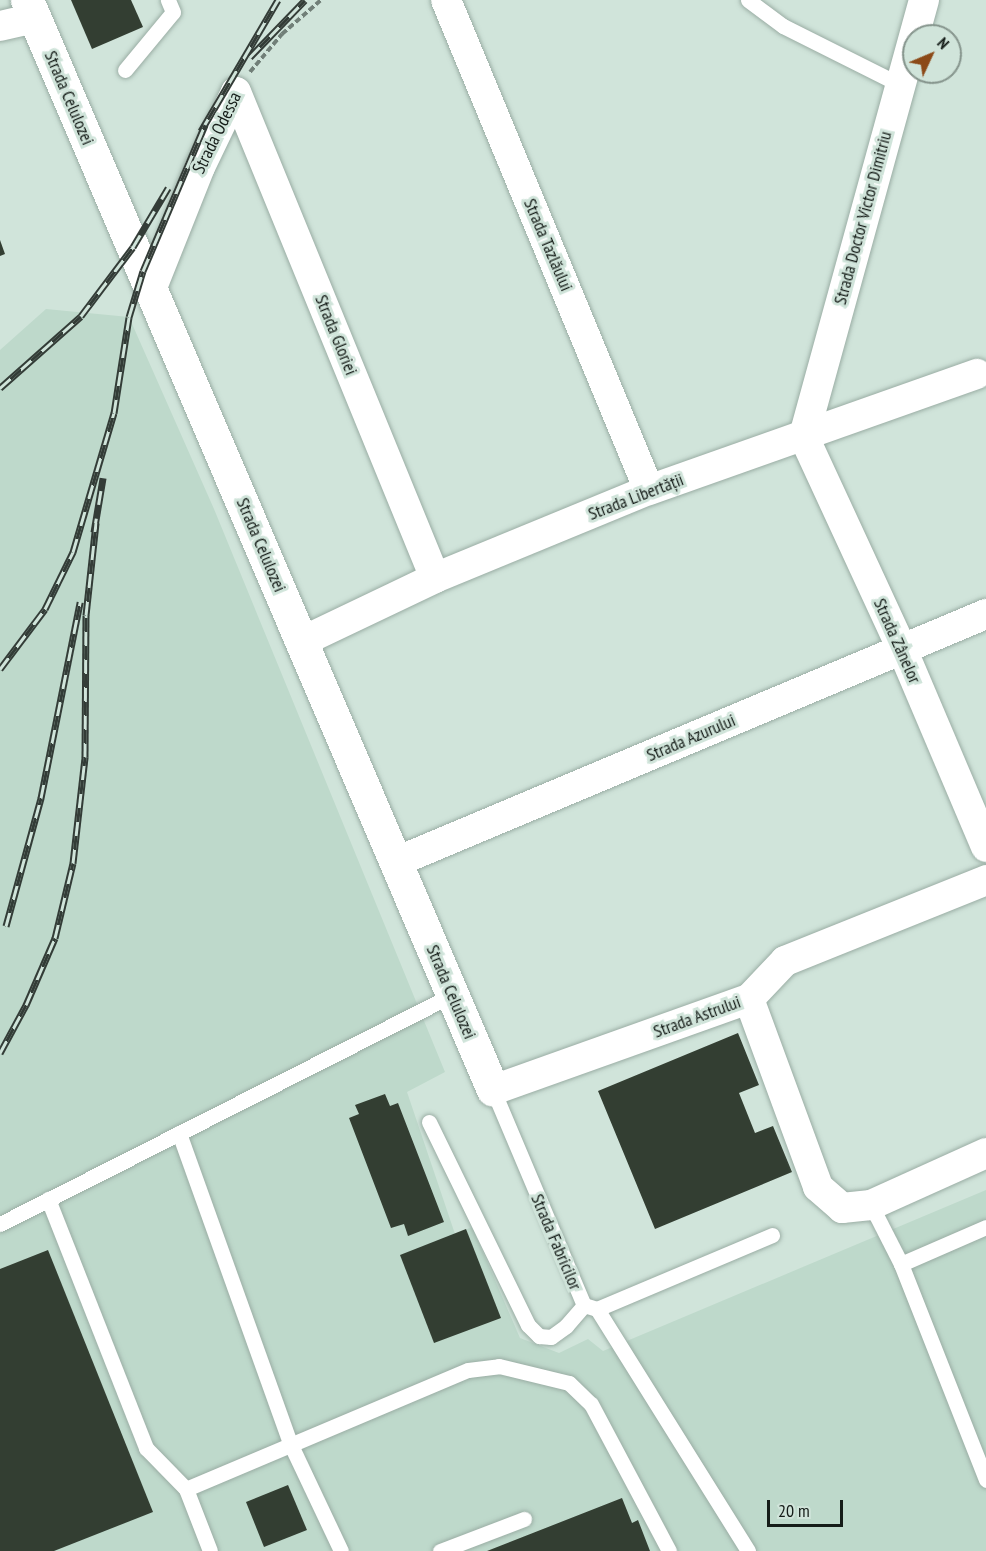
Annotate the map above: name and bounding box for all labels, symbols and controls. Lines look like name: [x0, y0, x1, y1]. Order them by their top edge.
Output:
north arrow: [902, 24, 962, 84]
text: N: [933, 33, 954, 53]
street label: Strada Celulozei: [39, 48, 99, 148]
street label: Strada Odessa: [188, 89, 246, 177]
street label: Strada Doctor Victor Dimitriu: [829, 129, 897, 307]
street label: Strada Tazlăului: [519, 195, 577, 295]
street label: Strada Gloriei: [310, 292, 362, 378]
street label: Strada Libertății: [585, 469, 687, 525]
street label: Strada Celulozei: [231, 495, 291, 595]
street label: Strada Zânelor: [869, 595, 925, 687]
street label: Strada Azurului: [643, 710, 739, 766]
street label: Strada Celulozei: [421, 942, 481, 1042]
street label: Strada Astrului: [650, 991, 744, 1043]
street label: Strada Fabricilor: [526, 1191, 586, 1293]
scale bar: [770, 1488, 846, 1526]
text: 20 m: [778, 1499, 810, 1522]

